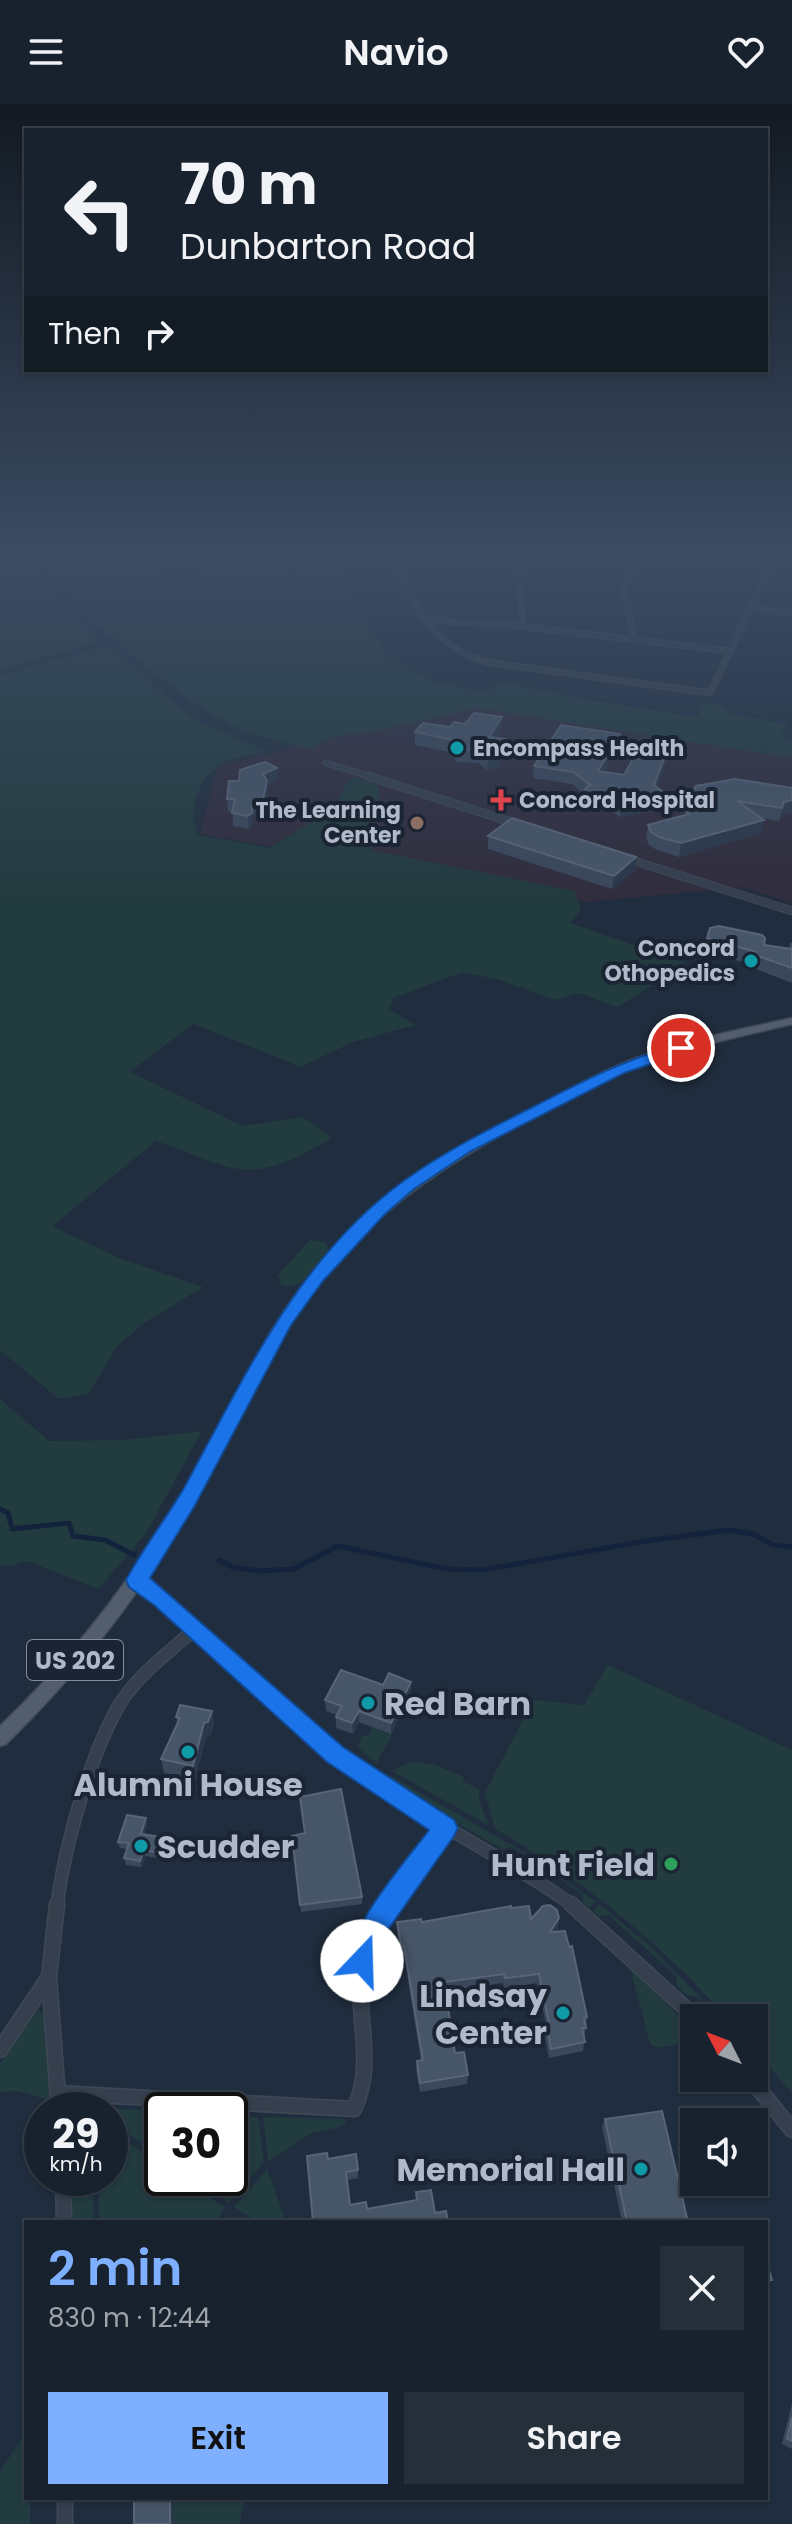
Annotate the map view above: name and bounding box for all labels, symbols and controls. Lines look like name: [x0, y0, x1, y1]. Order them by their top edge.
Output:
text: Navio: [343, 27, 449, 78]
icon: menu: [24, 30, 68, 74]
icon: heart: [724, 30, 768, 74]
text: 70 m: [180, 145, 318, 224]
icon: left: [48, 160, 152, 264]
text: Dunbarton Road: [180, 221, 476, 272]
text: Then: [48, 312, 121, 355]
icon: right: [137, 312, 181, 356]
place label: Encompass Health: [473, 733, 684, 764]
marker: Encompass Health: [448, 739, 466, 757]
place label: Concord Hospital: [519, 785, 715, 816]
marker: Concord Hospital: [490, 789, 512, 811]
place label: The Learning Center: [255, 795, 401, 851]
marker: The Learning Center: [408, 814, 426, 832]
place label: Concord Othopedics: [604, 933, 735, 989]
marker: Concord Othopedics: [742, 952, 760, 970]
pin: [647, 1014, 715, 1082]
icon: arrive: [659, 1026, 703, 1070]
road number: US 202: [27, 1640, 123, 1680]
place label: Red Barn: [384, 1681, 531, 1726]
marker: Red Barn: [359, 1694, 377, 1712]
marker: Alumni House: [179, 1743, 197, 1761]
place label: Alumni House: [73, 1762, 303, 1807]
place label: Scudder: [157, 1824, 295, 1869]
marker: Scudder: [132, 1837, 150, 1855]
place label: Hunt Field: [491, 1842, 655, 1887]
marker: Hunt Field: [662, 1855, 680, 1873]
position arrow: [320, 1919, 404, 2003]
place label: Lindsay Center: [419, 1973, 548, 2055]
marker: Lindsay Center: [554, 2004, 572, 2022]
north arrow: [680, 2004, 768, 2092]
map controls: [680, 2004, 768, 2196]
speed limit sign: 30: [144, 2092, 248, 2196]
text: 29: [52, 2106, 100, 2162]
button: sound: [680, 2108, 768, 2196]
place label: Memorial Hall: [397, 2147, 625, 2192]
text: km/h: [49, 2150, 103, 2178]
marker: Memorial Hall: [632, 2160, 650, 2178]
text: 2 min: [48, 2235, 182, 2302]
button: close: [660, 2246, 744, 2330]
text: 830 m · 12:44: [48, 2300, 211, 2336]
button: Exit: [48, 2392, 388, 2484]
button: Share: [404, 2392, 744, 2484]

